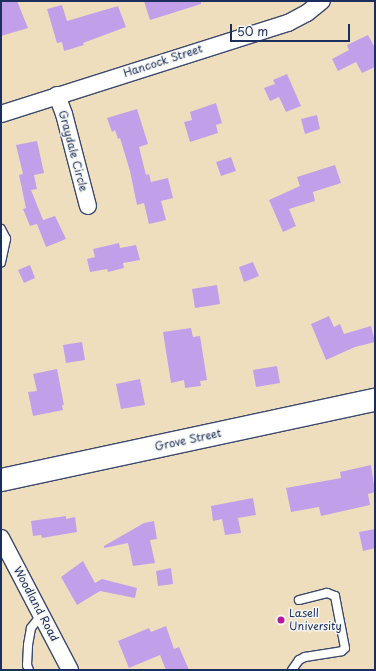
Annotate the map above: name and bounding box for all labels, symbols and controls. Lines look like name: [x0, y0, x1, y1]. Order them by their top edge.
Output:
scale bar: [232, 16, 352, 42]
text: 50 m: [237, 22, 268, 40]
street label: Hancock Street: [122, 42, 204, 80]
street label: Graydale Circle: [56, 109, 90, 193]
street label: Grove Street: [153, 426, 223, 454]
street label: Woodland Road: [11, 564, 61, 644]
place label: Lasell University: [289, 607, 342, 633]
marker: Lasell University: [276, 615, 286, 625]

